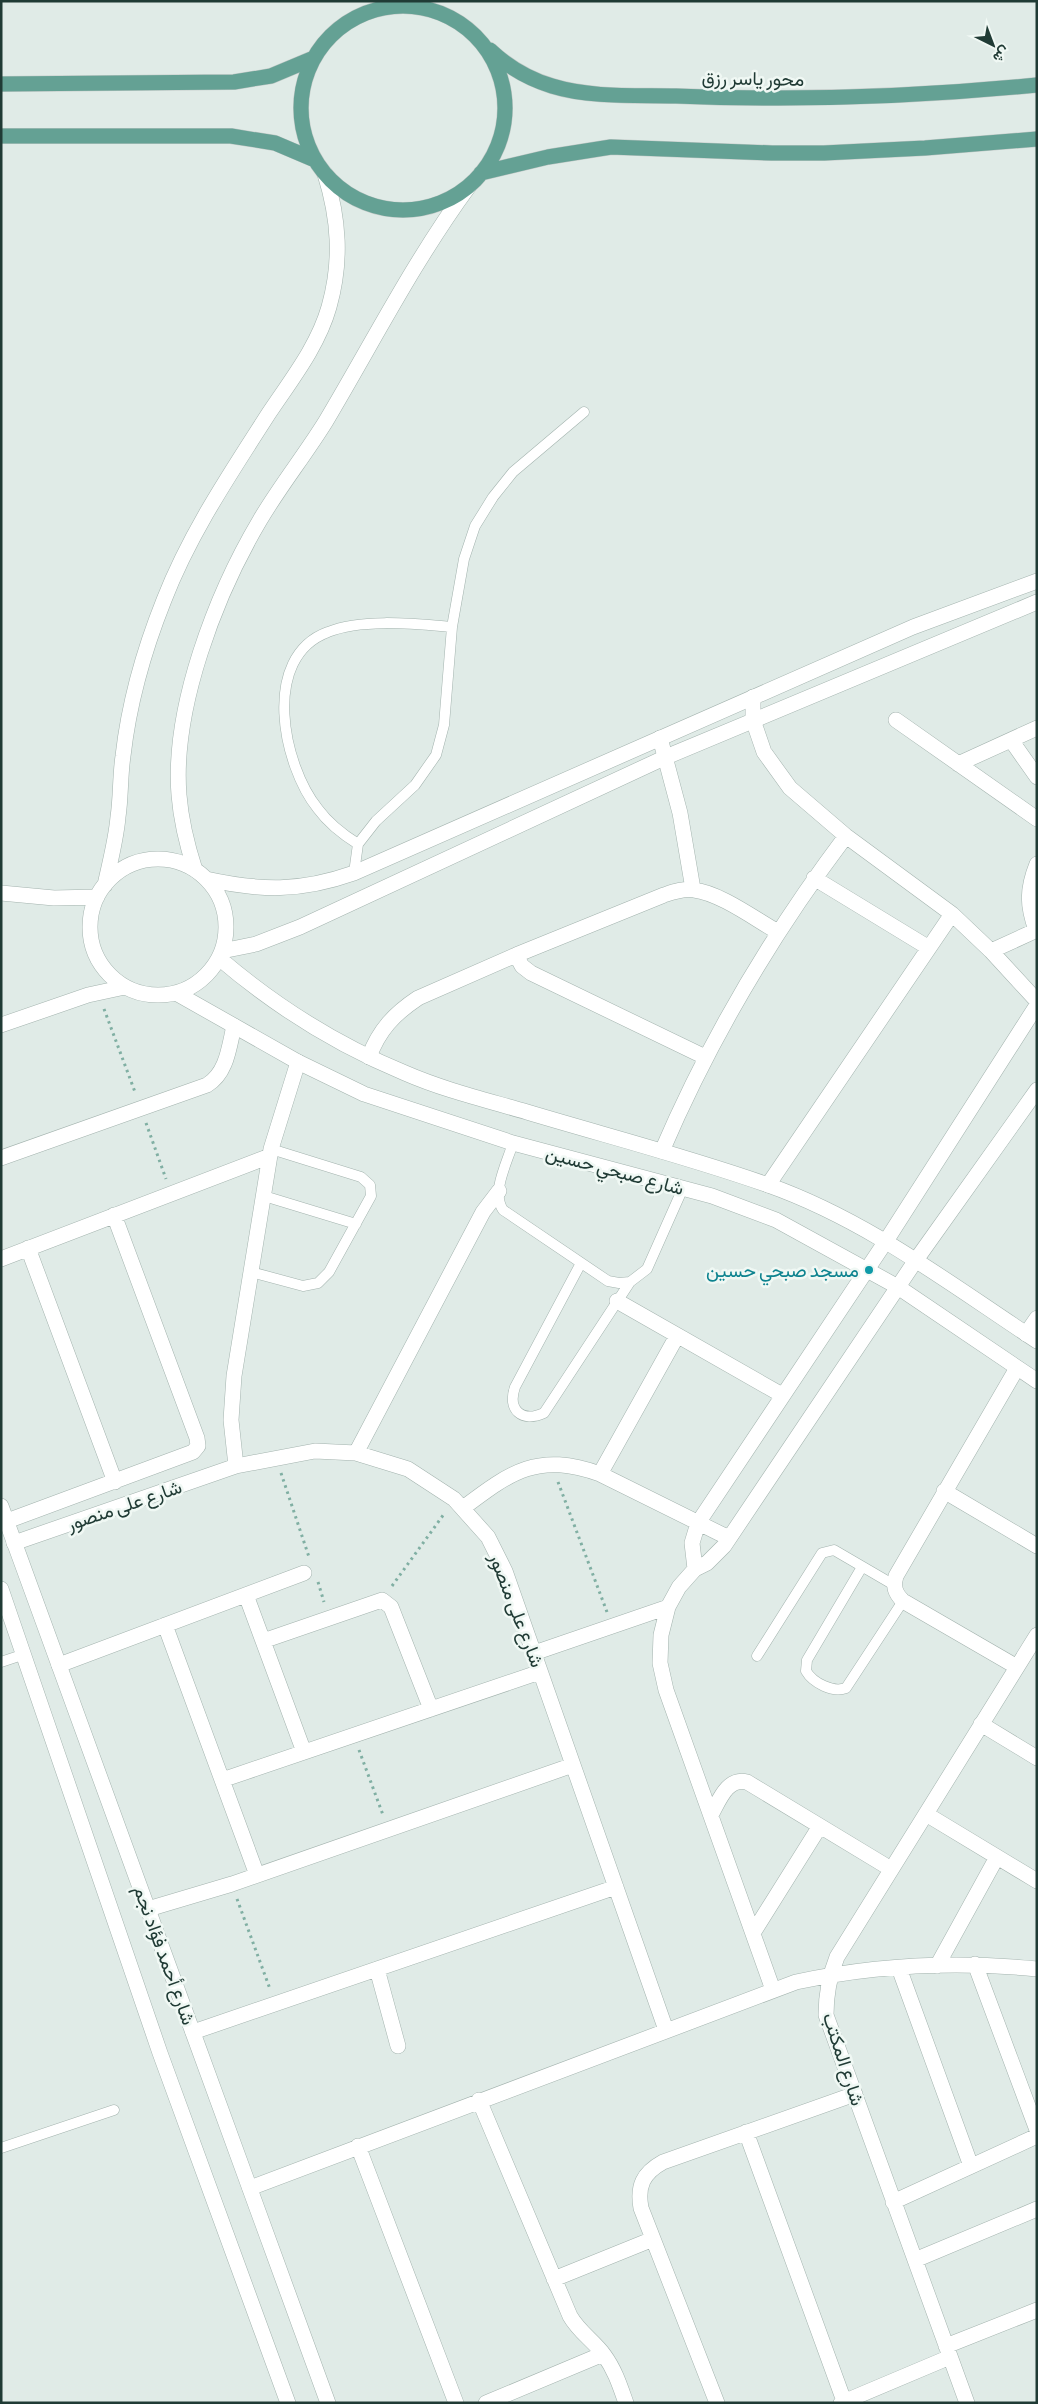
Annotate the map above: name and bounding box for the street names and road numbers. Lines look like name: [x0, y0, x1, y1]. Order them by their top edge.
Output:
street label: محور ياسر رزق: [701, 67, 804, 92]
street label: شارع صبحي حسين: [542, 1142, 686, 1204]
street label: شارع على منصور: [63, 1476, 185, 1537]
street label: شارع على منصور: [483, 1549, 548, 1671]
street label: شارع أحمد فؤاد نجم: [128, 1883, 199, 2028]
street label: شارع المكتب: [817, 2010, 868, 2109]

